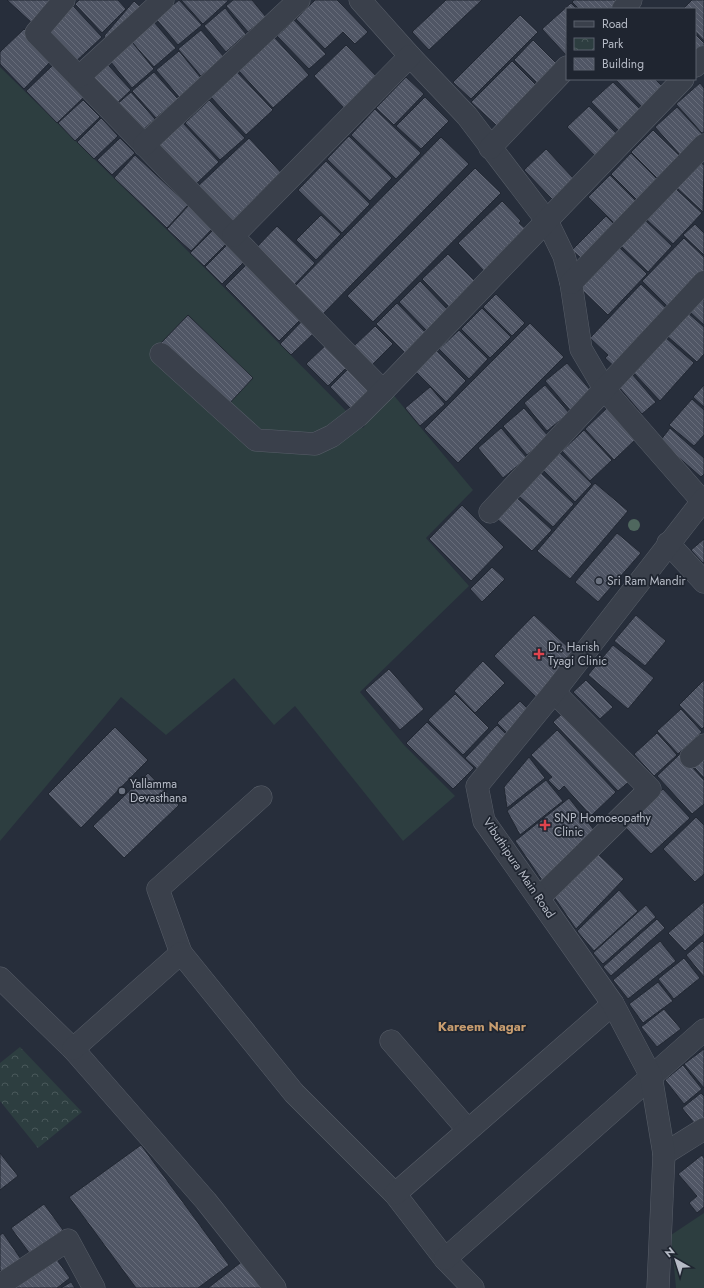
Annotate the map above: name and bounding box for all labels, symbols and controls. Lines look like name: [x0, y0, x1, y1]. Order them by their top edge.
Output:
legend: [566, 8, 696, 80]
text: Road: [602, 15, 628, 33]
text: Park: [602, 35, 624, 53]
text: Building: [602, 55, 644, 73]
place label: Sri Ram Mandir: [607, 572, 687, 590]
marker: Sri Ram Mandir: [594, 576, 604, 586]
place label: Dr. Harish Tyagi Clinic: [548, 638, 607, 670]
marker: Dr. Harish Tyagi Clinic: [533, 648, 545, 660]
place label: Yallamma Devasthana: [130, 775, 187, 807]
marker: Yallamma Devasthana: [117, 786, 127, 796]
place label: SNP Homoeopathy Clinic: [554, 809, 652, 841]
street label: Vibuthipura Main Road: [479, 814, 559, 922]
marker: SNP Homoeopathy Clinic: [539, 819, 551, 831]
district label: Kareem Nagar: [438, 1017, 527, 1036]
north arrow: [656, 1240, 696, 1280]
text: N: [661, 1243, 678, 1261]

